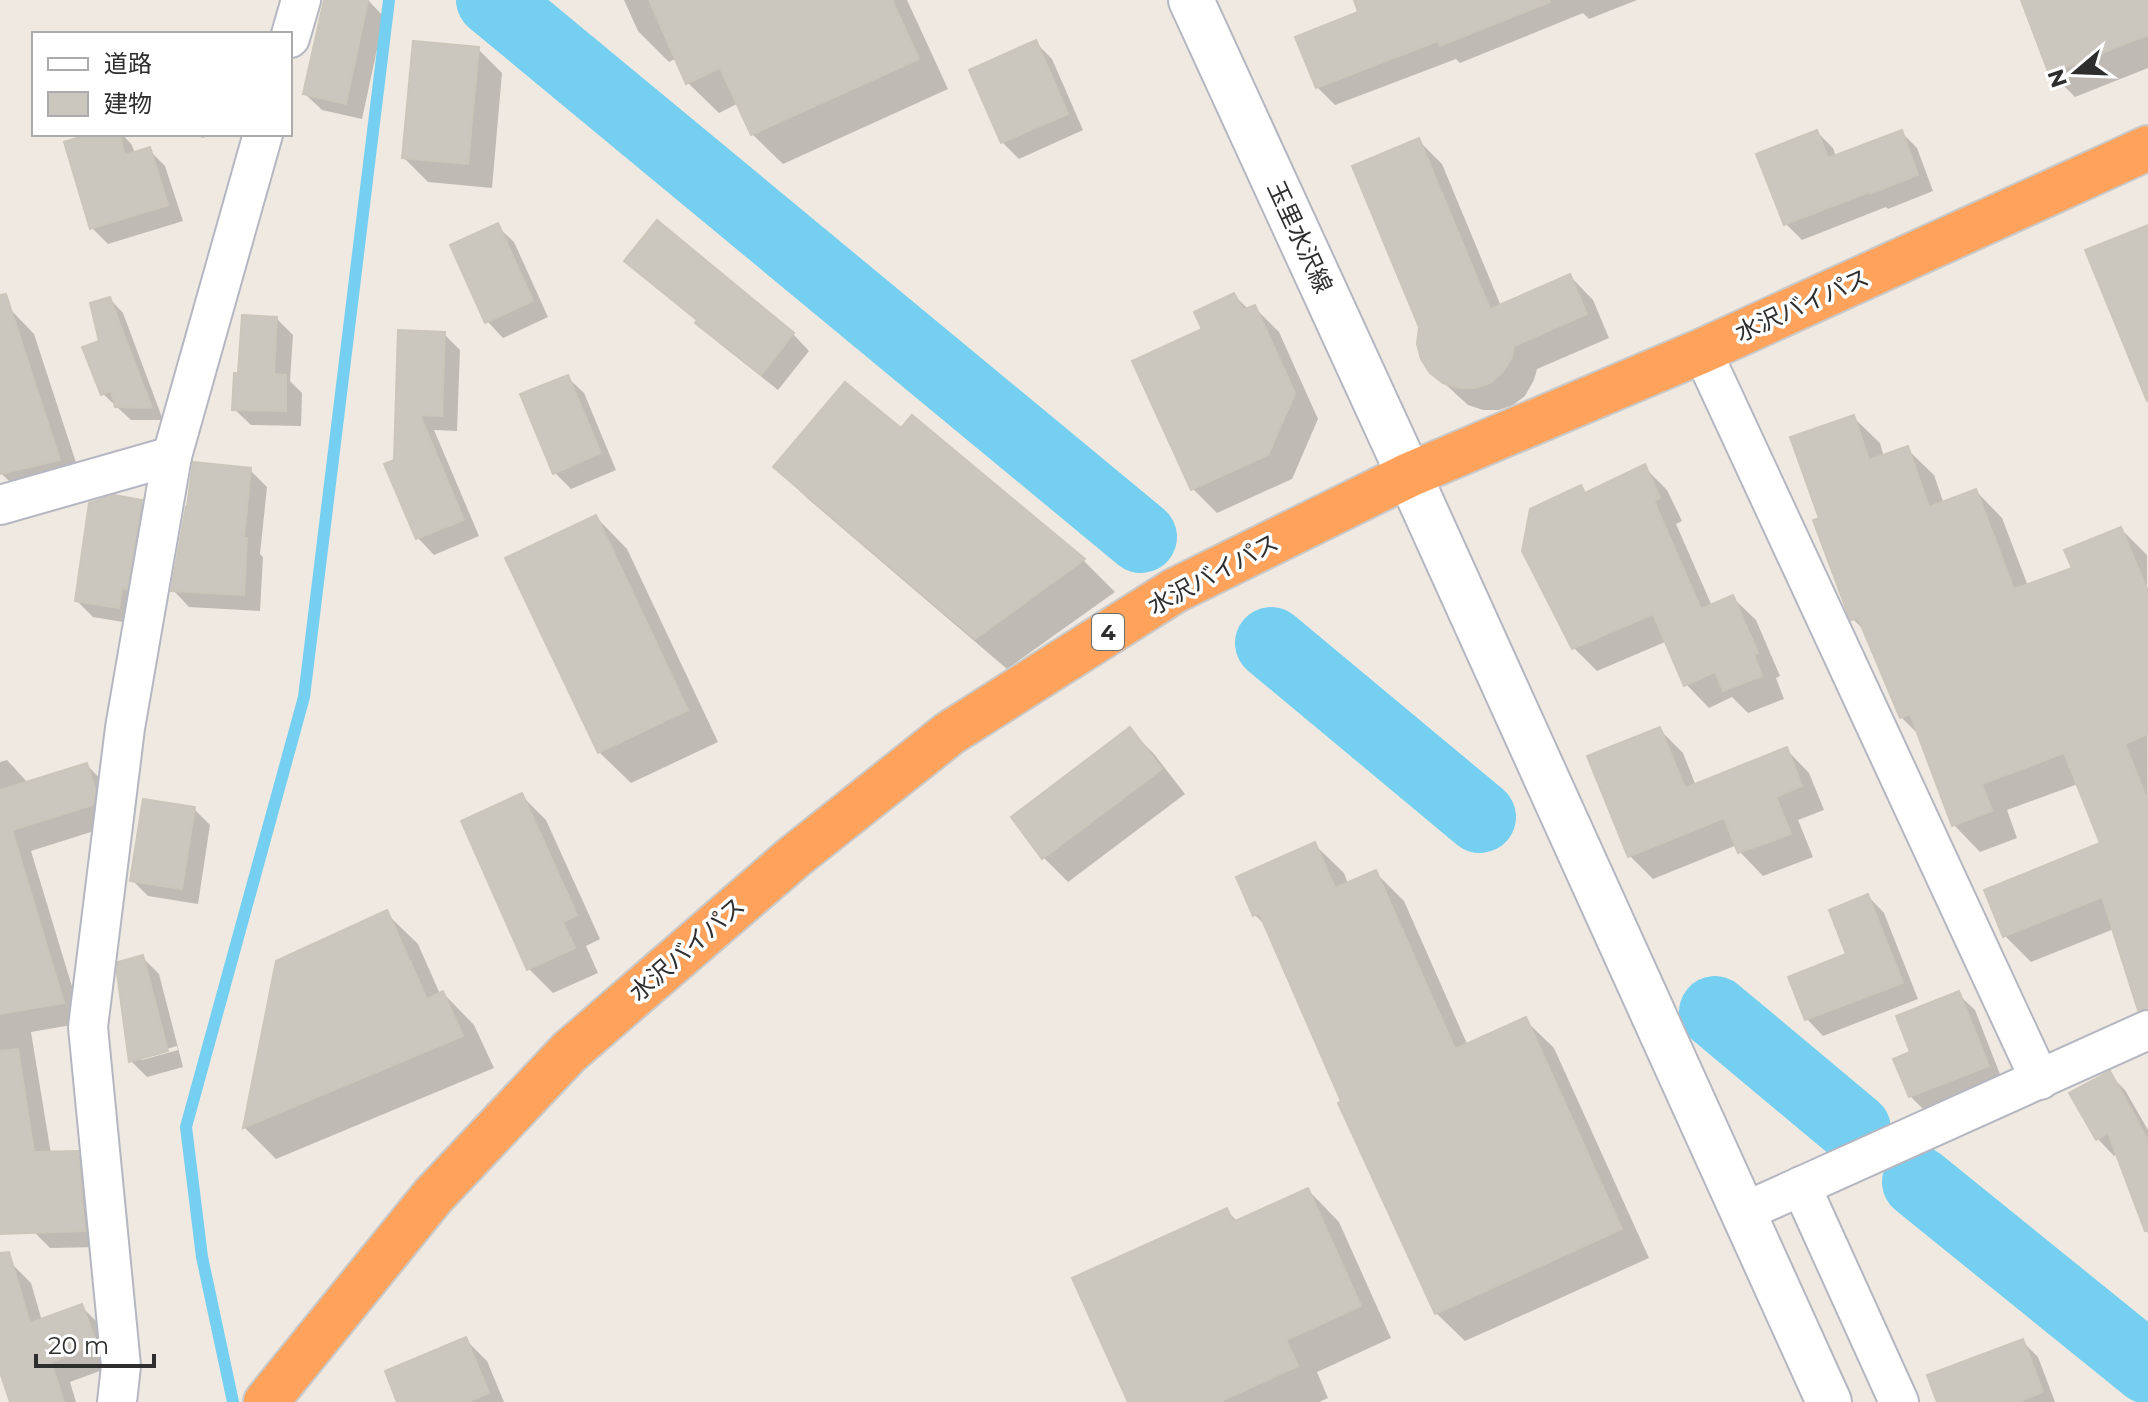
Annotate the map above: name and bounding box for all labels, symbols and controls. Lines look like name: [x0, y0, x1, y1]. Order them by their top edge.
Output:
legend: [32, 32, 292, 136]
north arrow: [2036, 32, 2116, 112]
text: 道路: [104, 49, 152, 78]
text: N: [2042, 66, 2073, 91]
text: 建物: [104, 89, 152, 118]
street label: 玉里水沢線: [1262, 176, 1338, 298]
street label: 水沢バイパス: [1731, 263, 1873, 347]
street label: 水沢バイパス: [1143, 528, 1283, 620]
road number: 4: [1092, 614, 1124, 650]
street label: 水沢バイパス: [623, 891, 751, 1007]
scale bar: [36, 1318, 154, 1368]
text: 20 m: [48, 1331, 109, 1360]

